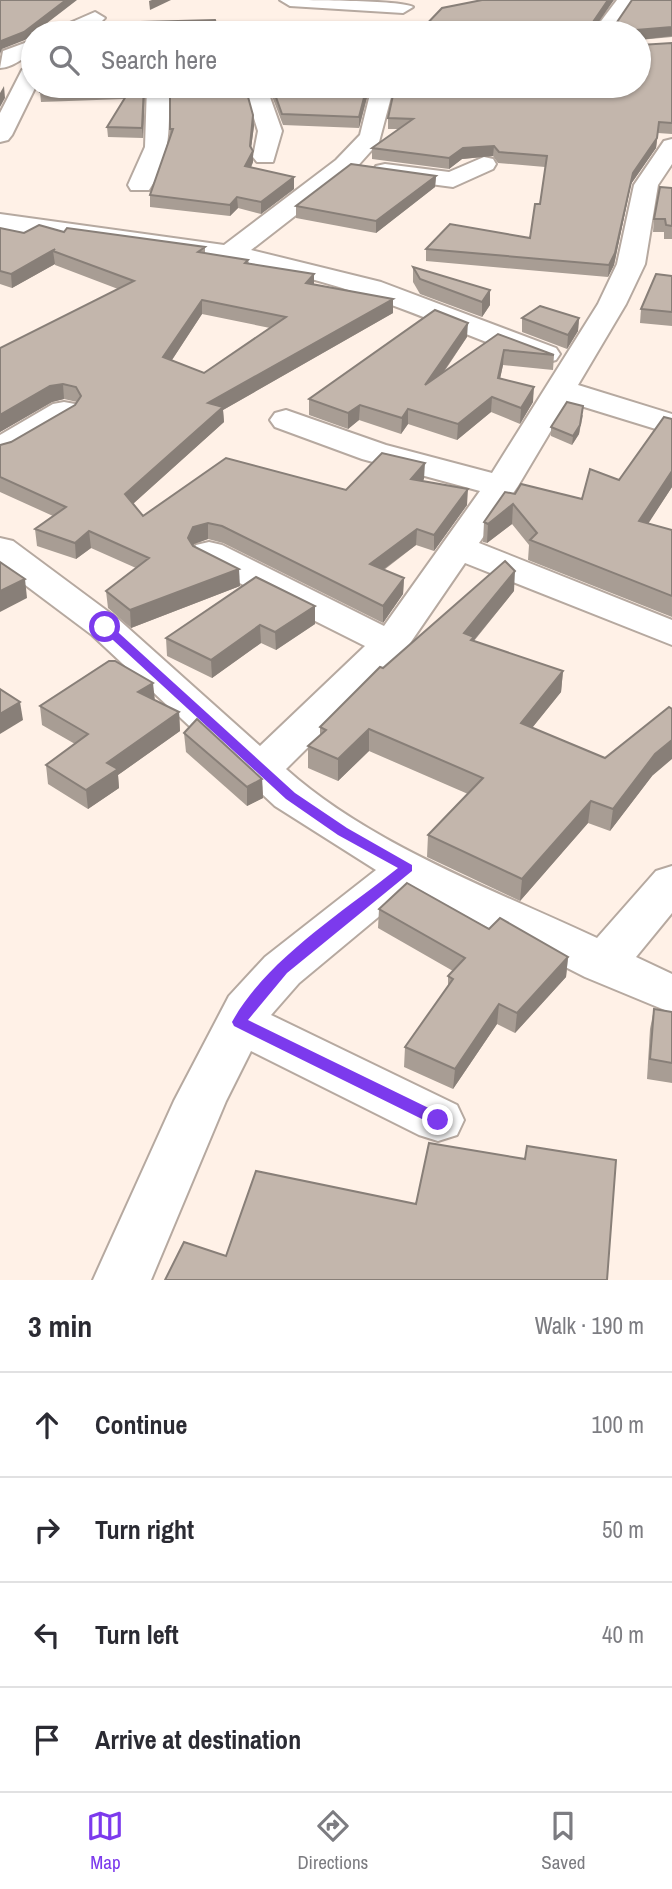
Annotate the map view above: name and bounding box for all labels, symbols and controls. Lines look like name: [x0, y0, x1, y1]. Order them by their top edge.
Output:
search box: [21, 21, 651, 98]
icon: search: [45, 41, 83, 79]
text: Search here: [101, 42, 217, 77]
route start: [89, 611, 120, 642]
route end: [422, 1104, 453, 1135]
text: 3 min: [28, 1306, 92, 1346]
text: Walk · 190 m: [535, 1310, 644, 1341]
icon: ahead: [28, 1406, 66, 1444]
text: Continue: [95, 1407, 187, 1442]
text: 100 m: [592, 1409, 644, 1440]
icon: right: [28, 1511, 66, 1549]
text: Turn right: [95, 1512, 194, 1547]
text: 50 m: [602, 1514, 644, 1545]
icon: left: [28, 1616, 66, 1654]
text: Turn left: [95, 1617, 179, 1652]
text: 40 m: [602, 1619, 644, 1650]
icon: arrive: [28, 1721, 66, 1759]
text: Arrive at destination: [95, 1722, 301, 1757]
tab: Map: [86, 1807, 124, 1875]
tab: Directions: [297, 1807, 368, 1875]
tab: Saved: [541, 1807, 586, 1875]

